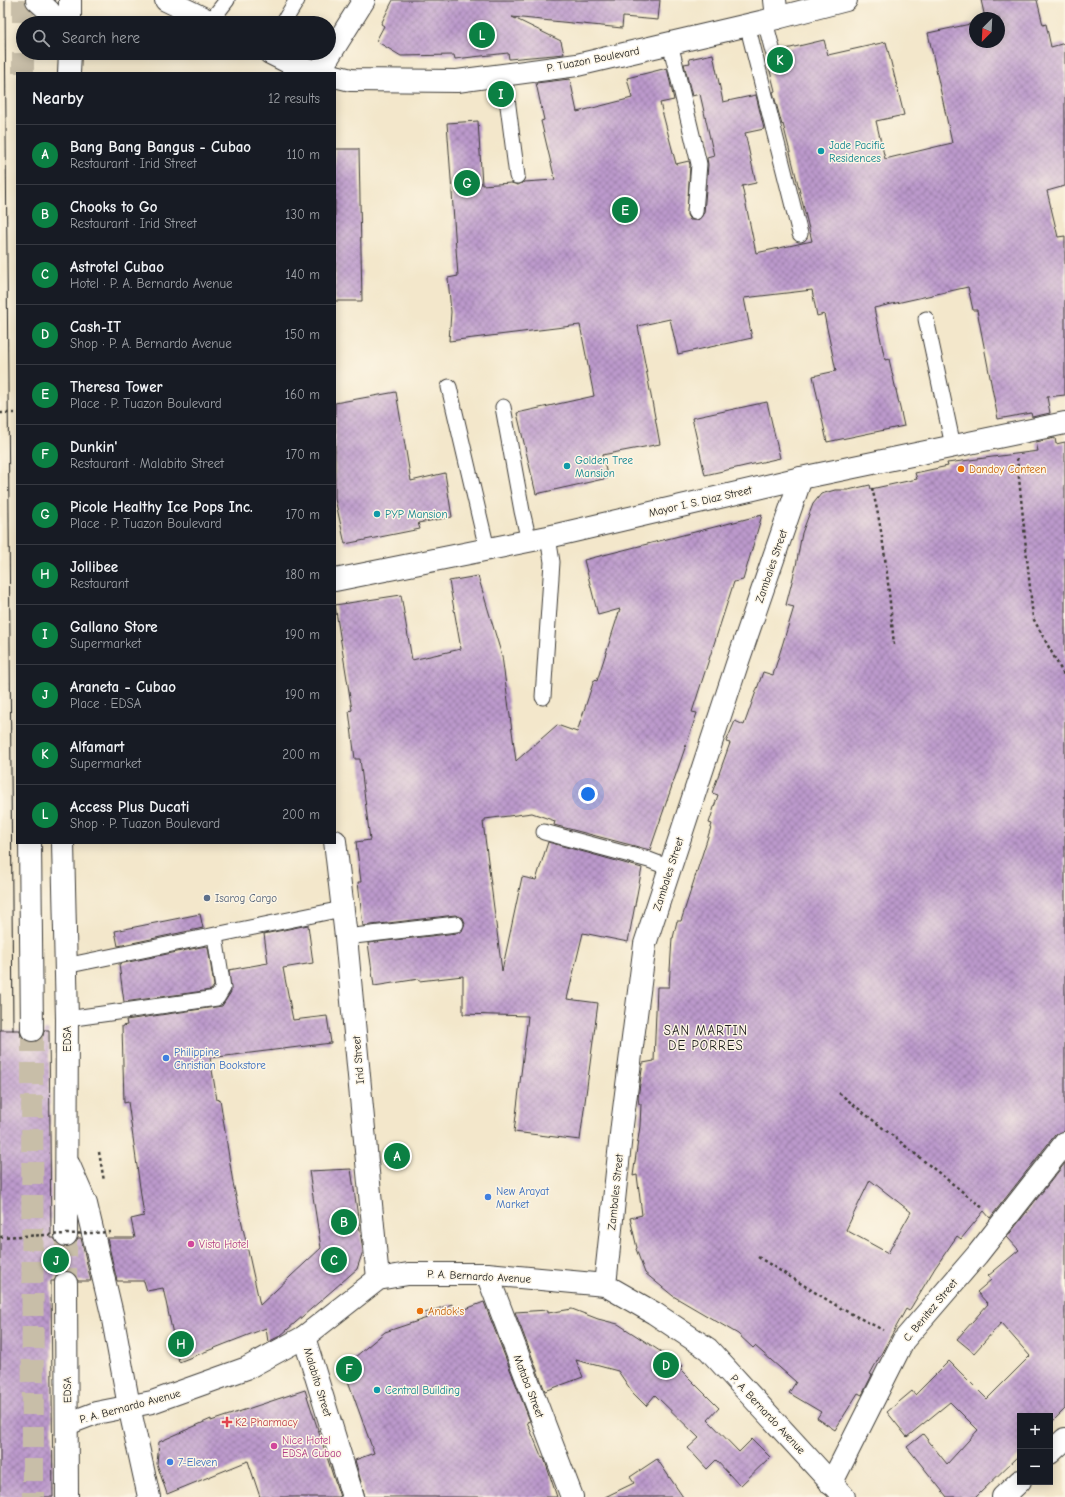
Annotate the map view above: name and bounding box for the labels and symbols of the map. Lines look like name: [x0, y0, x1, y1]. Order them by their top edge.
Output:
north arrow: [969, 12, 1005, 48]
pin: L: [469, 20, 495, 50]
street label: P. Tuazon Boulevard: [546, 44, 641, 75]
pin: K: [767, 45, 793, 75]
pin: I: [488, 79, 514, 109]
place label: Jade Pacific Residences: [829, 139, 885, 165]
marker: Jade Pacific Residences: [816, 146, 826, 156]
pin: G: [454, 168, 480, 198]
pin: E: [612, 195, 638, 225]
place label: Golden Tree Mansion: [575, 454, 634, 480]
marker: Golden Tree Mansion: [562, 461, 572, 471]
place label: Dandoy Canteen: [969, 463, 1046, 476]
marker: Dandoy Canteen: [956, 464, 966, 474]
street label: Mayor I. S. Diaz Street: [647, 483, 754, 520]
place label: PYP Mansion: [385, 508, 447, 521]
marker: PYP Mansion: [372, 509, 382, 519]
street label: Zambales Street: [753, 527, 790, 604]
your location: [578, 784, 598, 804]
street label: Zambales Street: [650, 835, 687, 913]
place label: Isarog Cargo: [215, 892, 277, 905]
marker: Isarog Cargo: [202, 893, 212, 903]
district label: SAN MARTIN DE PORRES: [664, 1023, 748, 1053]
street label: EDSA: [61, 1025, 74, 1052]
street label: Irid Street: [350, 1035, 367, 1085]
place label: Philippine Christian Bookstore: [174, 1046, 266, 1072]
marker: Philippine Christian Bookstore: [161, 1053, 171, 1063]
pin: A: [384, 1141, 410, 1171]
street label: Zambales Street: [605, 1153, 626, 1231]
place label: New Arayat Market: [496, 1185, 550, 1211]
marker: New Arayat Market: [483, 1192, 493, 1202]
pin: B: [331, 1207, 357, 1237]
place label: Vista Hotel: [199, 1238, 249, 1251]
marker: Vista Hotel: [186, 1239, 196, 1249]
pin: J: [43, 1245, 69, 1275]
pin: C: [321, 1245, 347, 1275]
street label: P. A. Bernardo Avenue: [427, 1267, 532, 1286]
street label: C. Benitez Street: [901, 1276, 961, 1344]
place label: Andok's: [428, 1305, 465, 1318]
marker: Andok's: [415, 1306, 425, 1316]
pin: H: [168, 1329, 194, 1359]
street label: Malabito Street: [301, 1346, 334, 1419]
pin: D: [653, 1350, 679, 1380]
street label: Mataba Street: [511, 1353, 547, 1420]
pin: F: [336, 1354, 362, 1384]
street label: P. A. Bernardo Avenue: [727, 1372, 808, 1457]
street label: EDSA: [61, 1376, 74, 1403]
place label: Central Building: [385, 1384, 460, 1397]
marker: Central Building: [372, 1385, 382, 1395]
street label: P. A. Bernardo Avenue: [78, 1387, 182, 1426]
place label: K2 Pharmacy: [235, 1416, 298, 1429]
marker: K2 Pharmacy: [222, 1417, 232, 1427]
place label: Nice Hotel EDSA Cubao: [282, 1434, 342, 1460]
marker: Nice Hotel EDSA Cubao: [269, 1441, 279, 1451]
place label: 7-Eleven: [178, 1456, 217, 1469]
marker: 7-Eleven: [165, 1457, 175, 1467]

